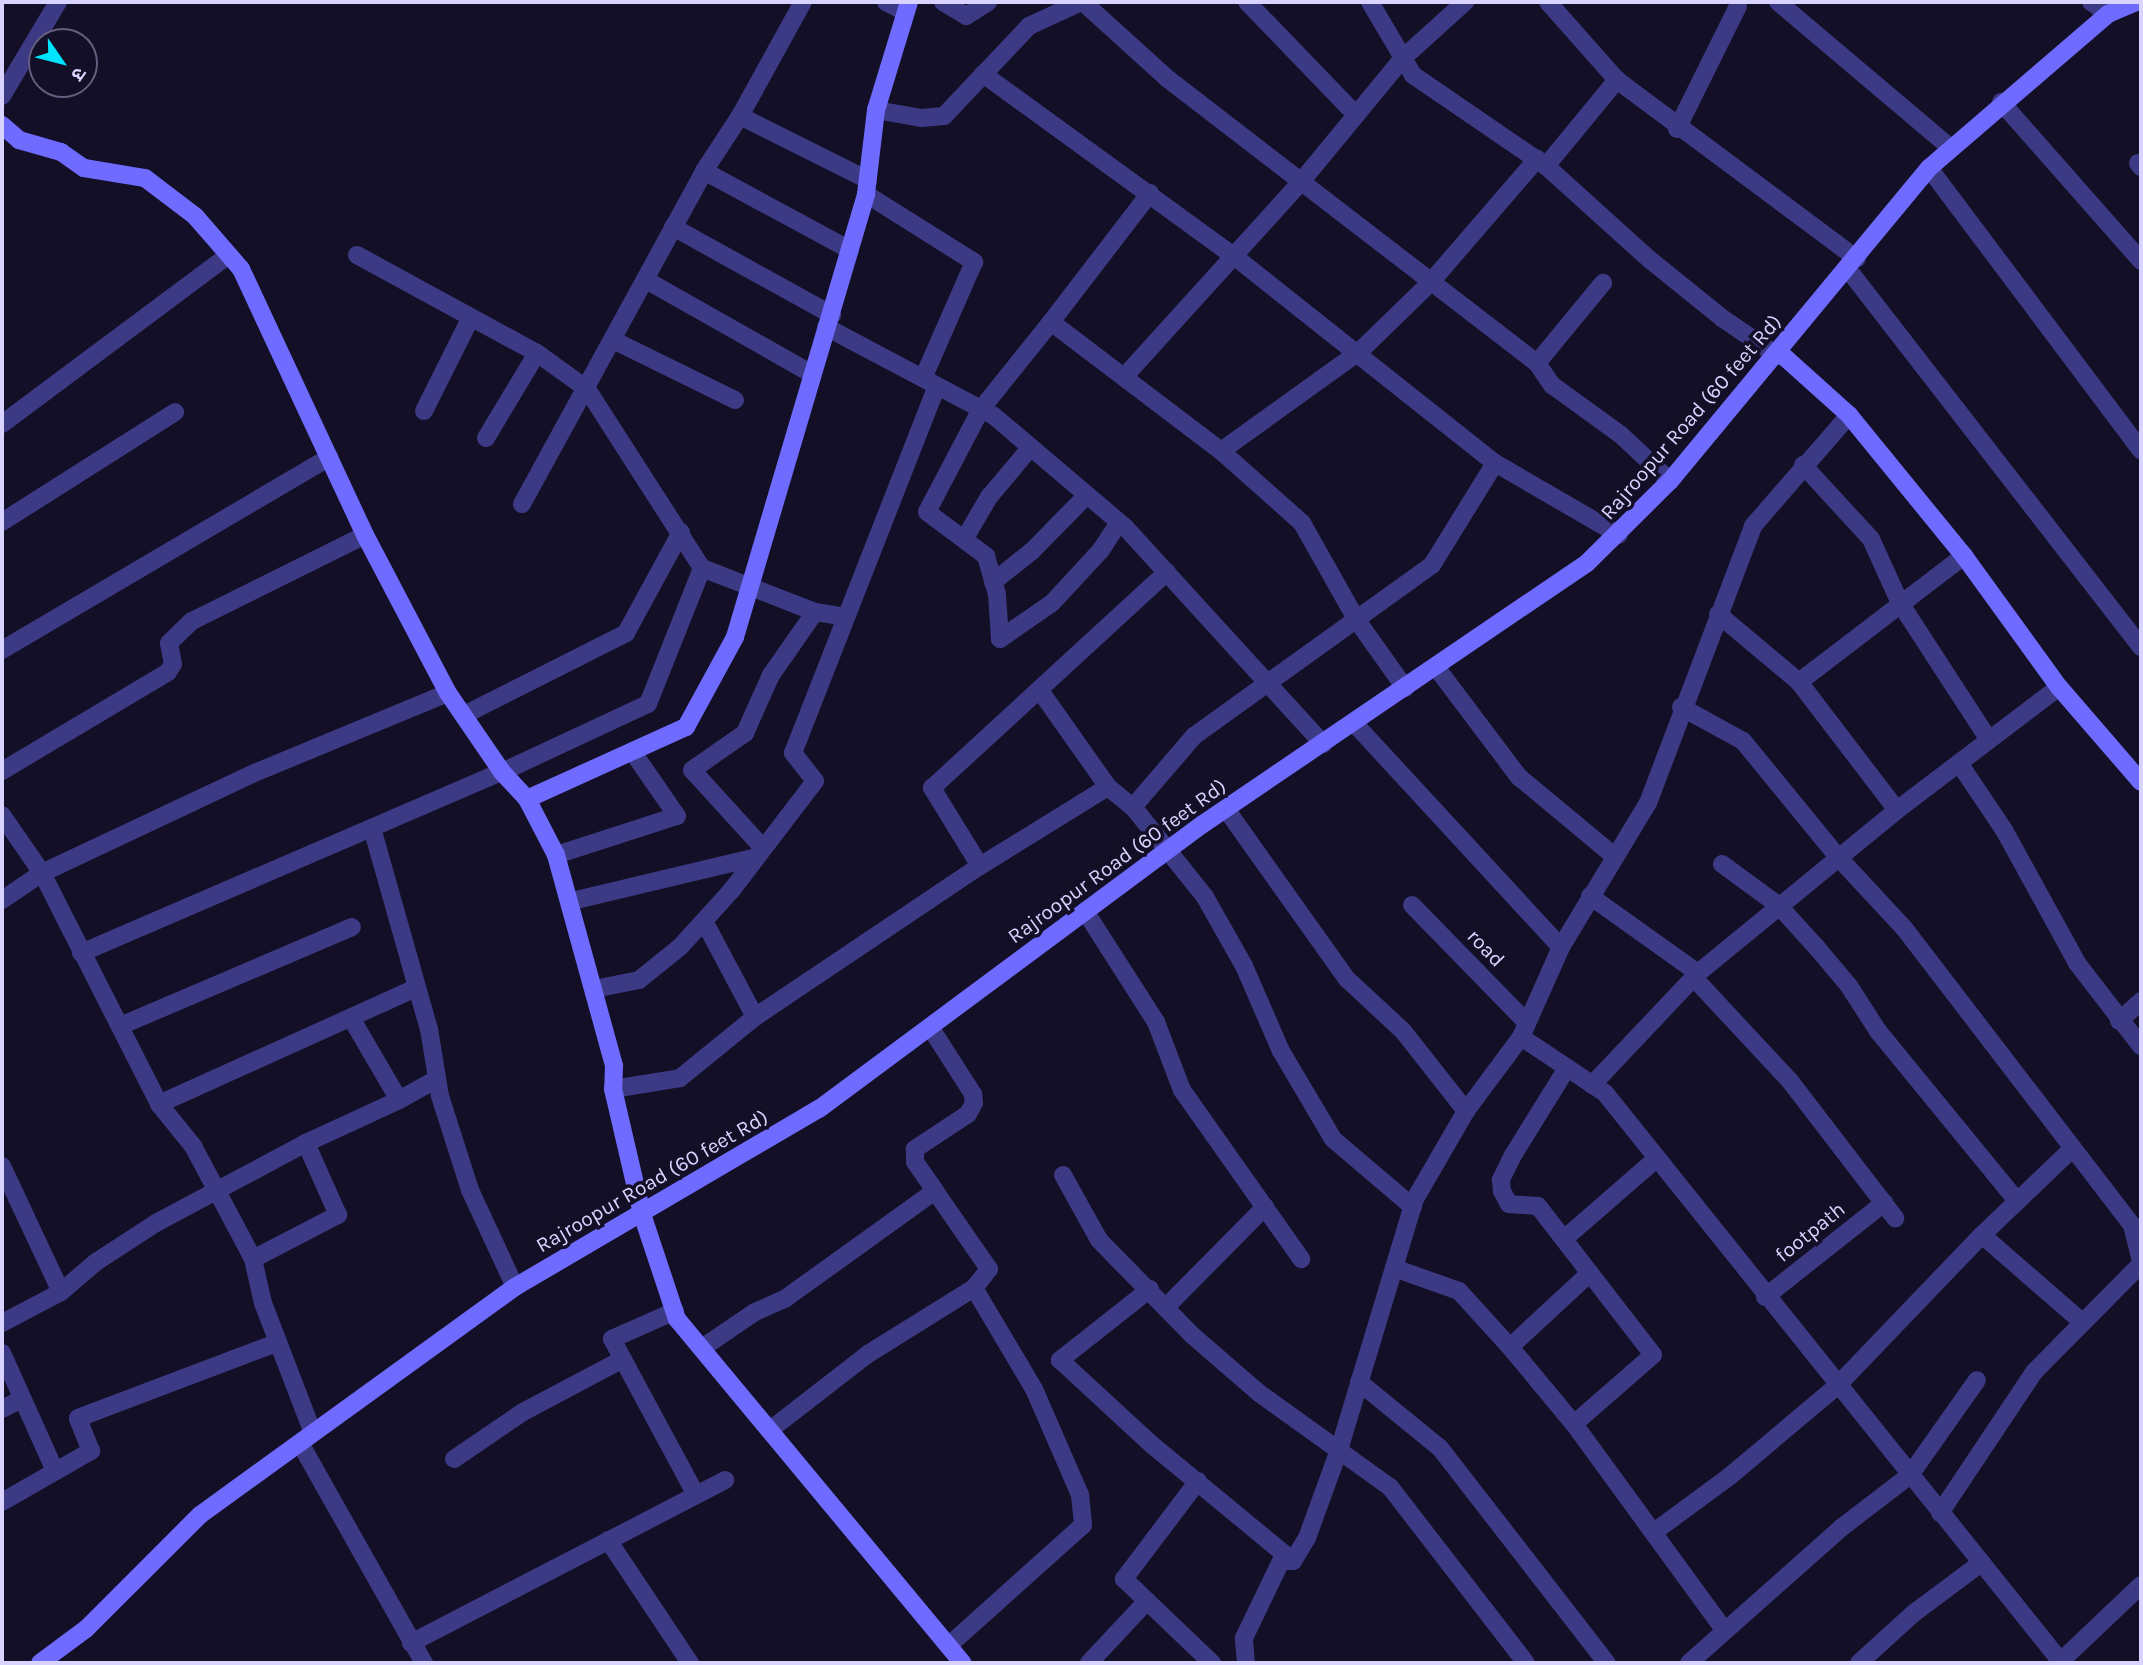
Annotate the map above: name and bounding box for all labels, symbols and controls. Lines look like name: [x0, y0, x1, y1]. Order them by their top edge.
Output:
north arrow: [28, 28, 98, 98]
text: उ: [66, 63, 91, 85]
street label: Rajroopur Road (60 feet Rd): [1595, 309, 1787, 525]
street label: Rajroopur Road (60 feet Rd): [1003, 773, 1231, 949]
street label: road: [1462, 924, 1510, 972]
street label: Rajroopur Road (60 feet Rd): [531, 1104, 773, 1258]
street label: footpath: [1770, 1196, 1850, 1268]

